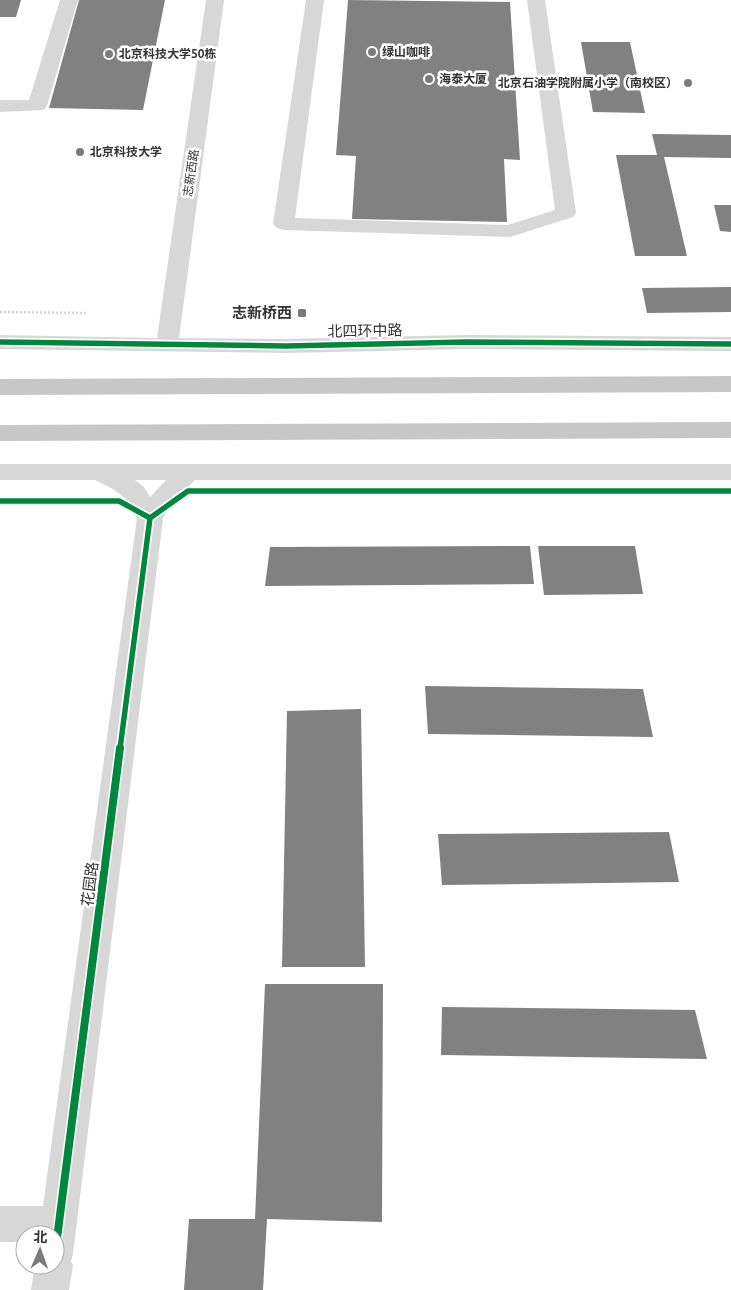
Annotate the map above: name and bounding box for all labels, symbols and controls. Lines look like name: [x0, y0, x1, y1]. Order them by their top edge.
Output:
place label: 绿山咖啡: [382, 45, 430, 58]
marker: 绿山咖啡: [366, 46, 378, 58]
place label: 北京科技大学50栋: [119, 47, 217, 60]
marker: 北京科技大学50栋: [103, 48, 115, 60]
place label: 海泰大厦: [439, 72, 487, 85]
marker: 海泰大厦: [423, 73, 435, 85]
place label: 北京石油学院附属小学（南校区）: [498, 76, 678, 89]
marker: 北京石油学院附属小学（南校区）: [682, 77, 694, 89]
place label: 北京科技大学: [90, 145, 162, 158]
marker: 北京科技大学: [74, 146, 86, 158]
street label: 志新西路: [181, 148, 200, 198]
place label: 志新桥西: [232, 304, 292, 321]
marker: 志新桥西: [296, 307, 308, 319]
street label: 北四环中路: [327, 321, 403, 340]
street label: 花园路: [78, 861, 101, 907]
north arrow: [15, 1225, 65, 1275]
text: 北: [33, 1229, 48, 1245]

